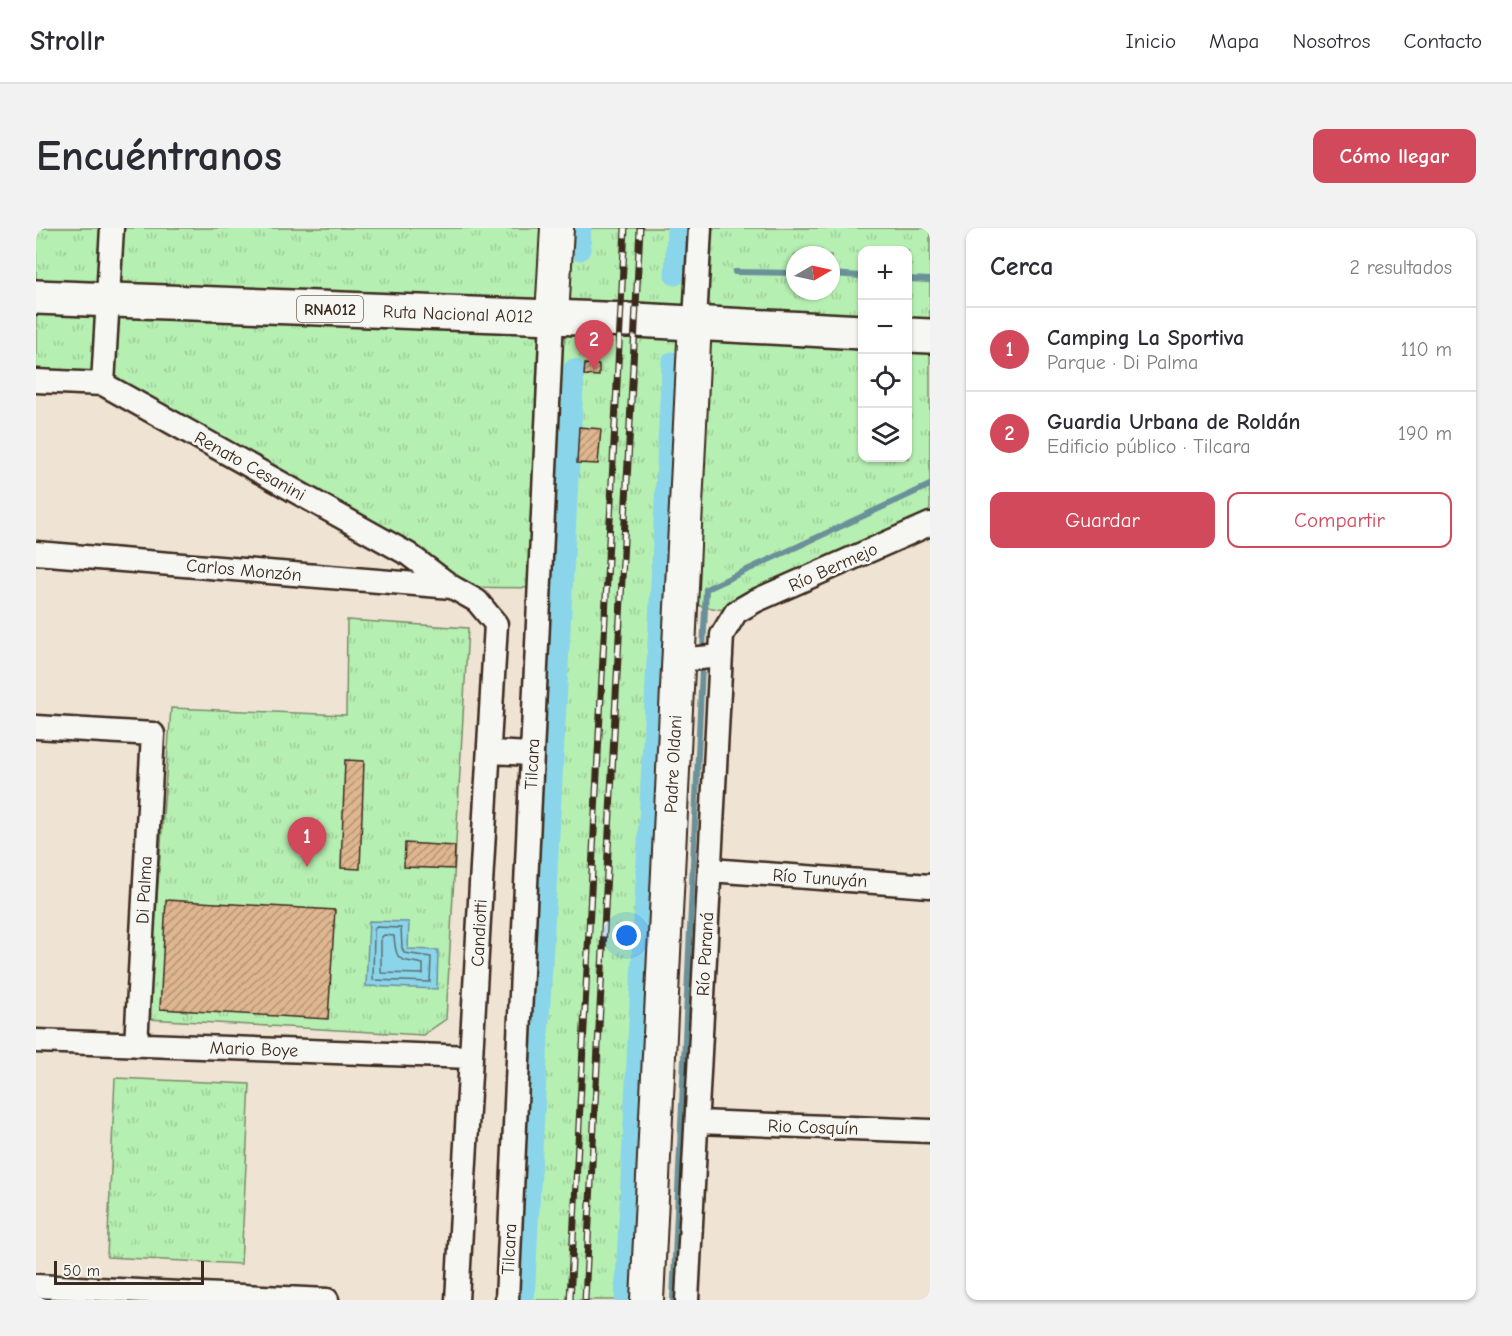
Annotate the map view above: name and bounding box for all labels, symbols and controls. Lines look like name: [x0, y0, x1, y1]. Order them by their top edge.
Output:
text: Strollr: [30, 25, 104, 57]
text: Inicio: [1125, 29, 1176, 53]
text: Mapa: [1209, 29, 1259, 53]
text: Nosotros: [1292, 29, 1371, 53]
text: Contacto: [1404, 29, 1482, 53]
button: Cómo llegar: [1313, 129, 1476, 183]
text: Encuéntranos: [36, 132, 282, 181]
north arrow: [786, 246, 840, 300]
map controls: [858, 246, 912, 462]
button: +: [858, 246, 912, 300]
text: Cerca: [990, 252, 1054, 282]
text: 2 resultados: [1350, 256, 1452, 279]
road number: RNA012: [297, 296, 363, 322]
button: −: [858, 300, 912, 354]
street label: Ruta Nacional A012: [382, 301, 534, 328]
pin: 2: [574, 320, 614, 370]
text: Camping La Sportiva: [1047, 325, 1244, 351]
text: 1: [1006, 338, 1013, 361]
text: 110 m: [1401, 338, 1452, 361]
text: Parque · Di Palma: [1047, 351, 1198, 374]
button: locate: [858, 354, 912, 408]
button: layers: [858, 408, 912, 462]
text: Guardia Urbana de Roldán: [1047, 409, 1301, 435]
text: 2: [1005, 422, 1014, 445]
text: 190 m: [1398, 422, 1452, 445]
street label: Renato Cesanini: [191, 427, 309, 506]
text: Edificio público · Tilcara: [1047, 435, 1251, 458]
button: Guardar: [990, 492, 1215, 548]
button: Compartir: [1227, 492, 1452, 548]
street label: Río Bermejo: [785, 538, 881, 596]
street label: Carlos Monzón: [185, 555, 303, 586]
street label: Padre Oldani: [660, 714, 687, 814]
street label: Tilcara: [521, 738, 544, 790]
pin: 1: [288, 818, 326, 867]
street label: Di Palma: [132, 855, 157, 925]
street label: Río Tunuyán: [772, 865, 868, 892]
street label: Candiotti: [467, 899, 492, 967]
street label: Río Paraná: [693, 911, 718, 997]
your location: [612, 921, 641, 950]
street label: Mario Boye: [209, 1037, 299, 1062]
street label: Rio Cosquín: [767, 1115, 859, 1140]
street label: Tilcara: [498, 1223, 521, 1275]
scale bar: [54, 1258, 204, 1286]
text: 50 m: [63, 1262, 100, 1280]

